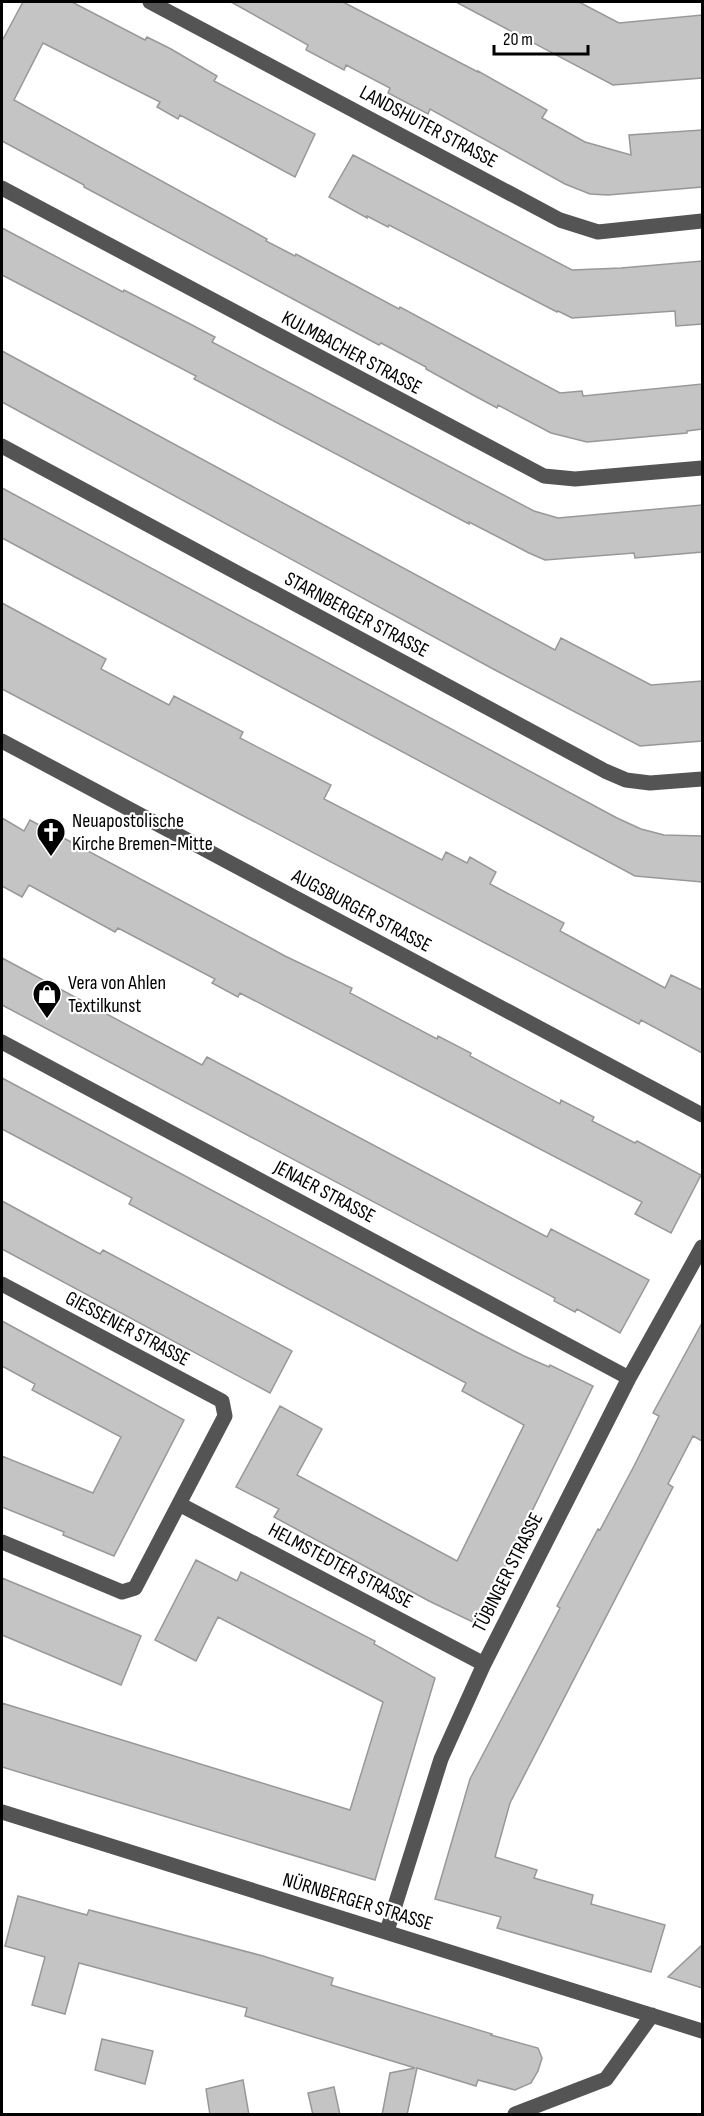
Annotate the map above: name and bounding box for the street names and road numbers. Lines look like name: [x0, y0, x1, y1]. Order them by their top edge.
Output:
street label: LANDSHUTER STRASSE: [355, 80, 502, 173]
street label: KULMBACHER STRASSE: [277, 306, 426, 400]
street label: STARNBERGER STRASSE: [280, 567, 433, 663]
street label: AUGSBURGER STRASSE: [287, 864, 435, 958]
street label: JENAER STRASSE: [269, 1155, 379, 1229]
street label: GIESSENER STRASSE: [61, 1286, 194, 1372]
street label: TÜBINGER STRASSE: [467, 1509, 548, 1636]
street label: HELMSTEDTER STRASSE: [264, 1518, 417, 1614]
street label: NÜRNBERGER STRASSE: [280, 1868, 436, 1936]

